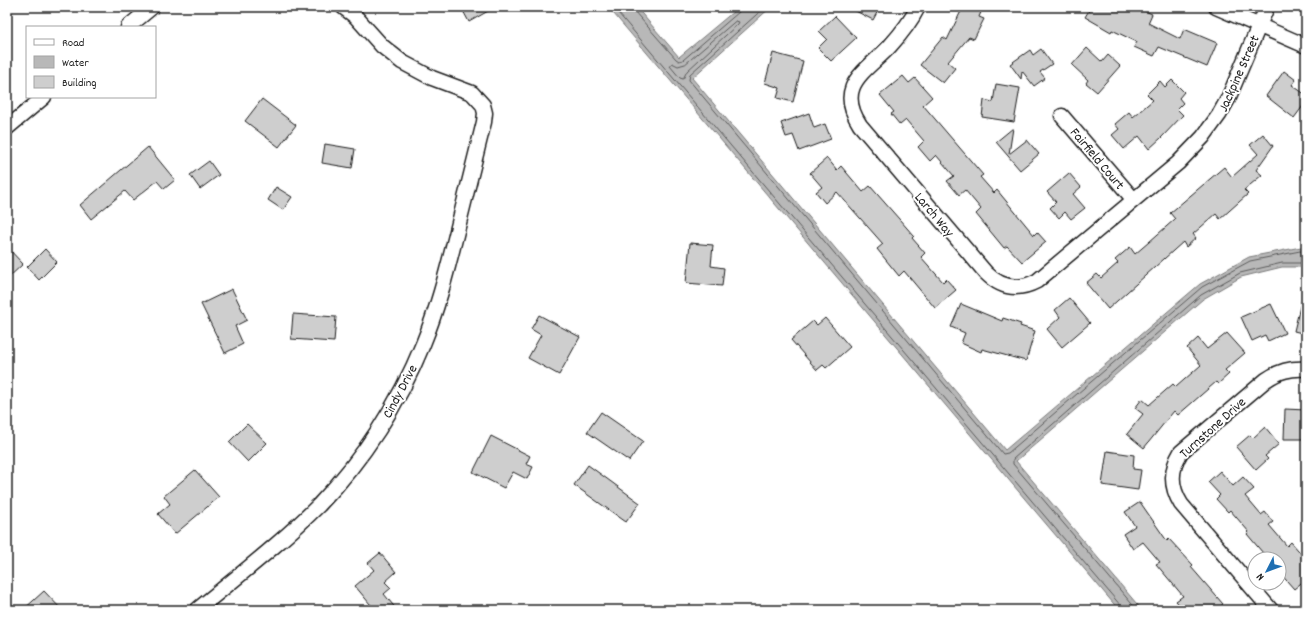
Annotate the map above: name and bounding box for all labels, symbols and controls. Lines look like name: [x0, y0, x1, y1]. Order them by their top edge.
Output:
legend: [26, 26, 156, 98]
street label: Jackpine Street: [1214, 32, 1266, 115]
text: Road: [62, 35, 84, 52]
text: Water: [62, 55, 89, 72]
text: Building: [62, 75, 97, 92]
street label: Fairfield Court: [1064, 124, 1129, 195]
street label: Larch Way: [909, 189, 958, 242]
street label: Cindy Drive: [378, 361, 423, 422]
street label: Turnstone Drive: [1176, 393, 1251, 464]
north arrow: [1247, 551, 1287, 591]
text: N: [1253, 569, 1269, 584]

